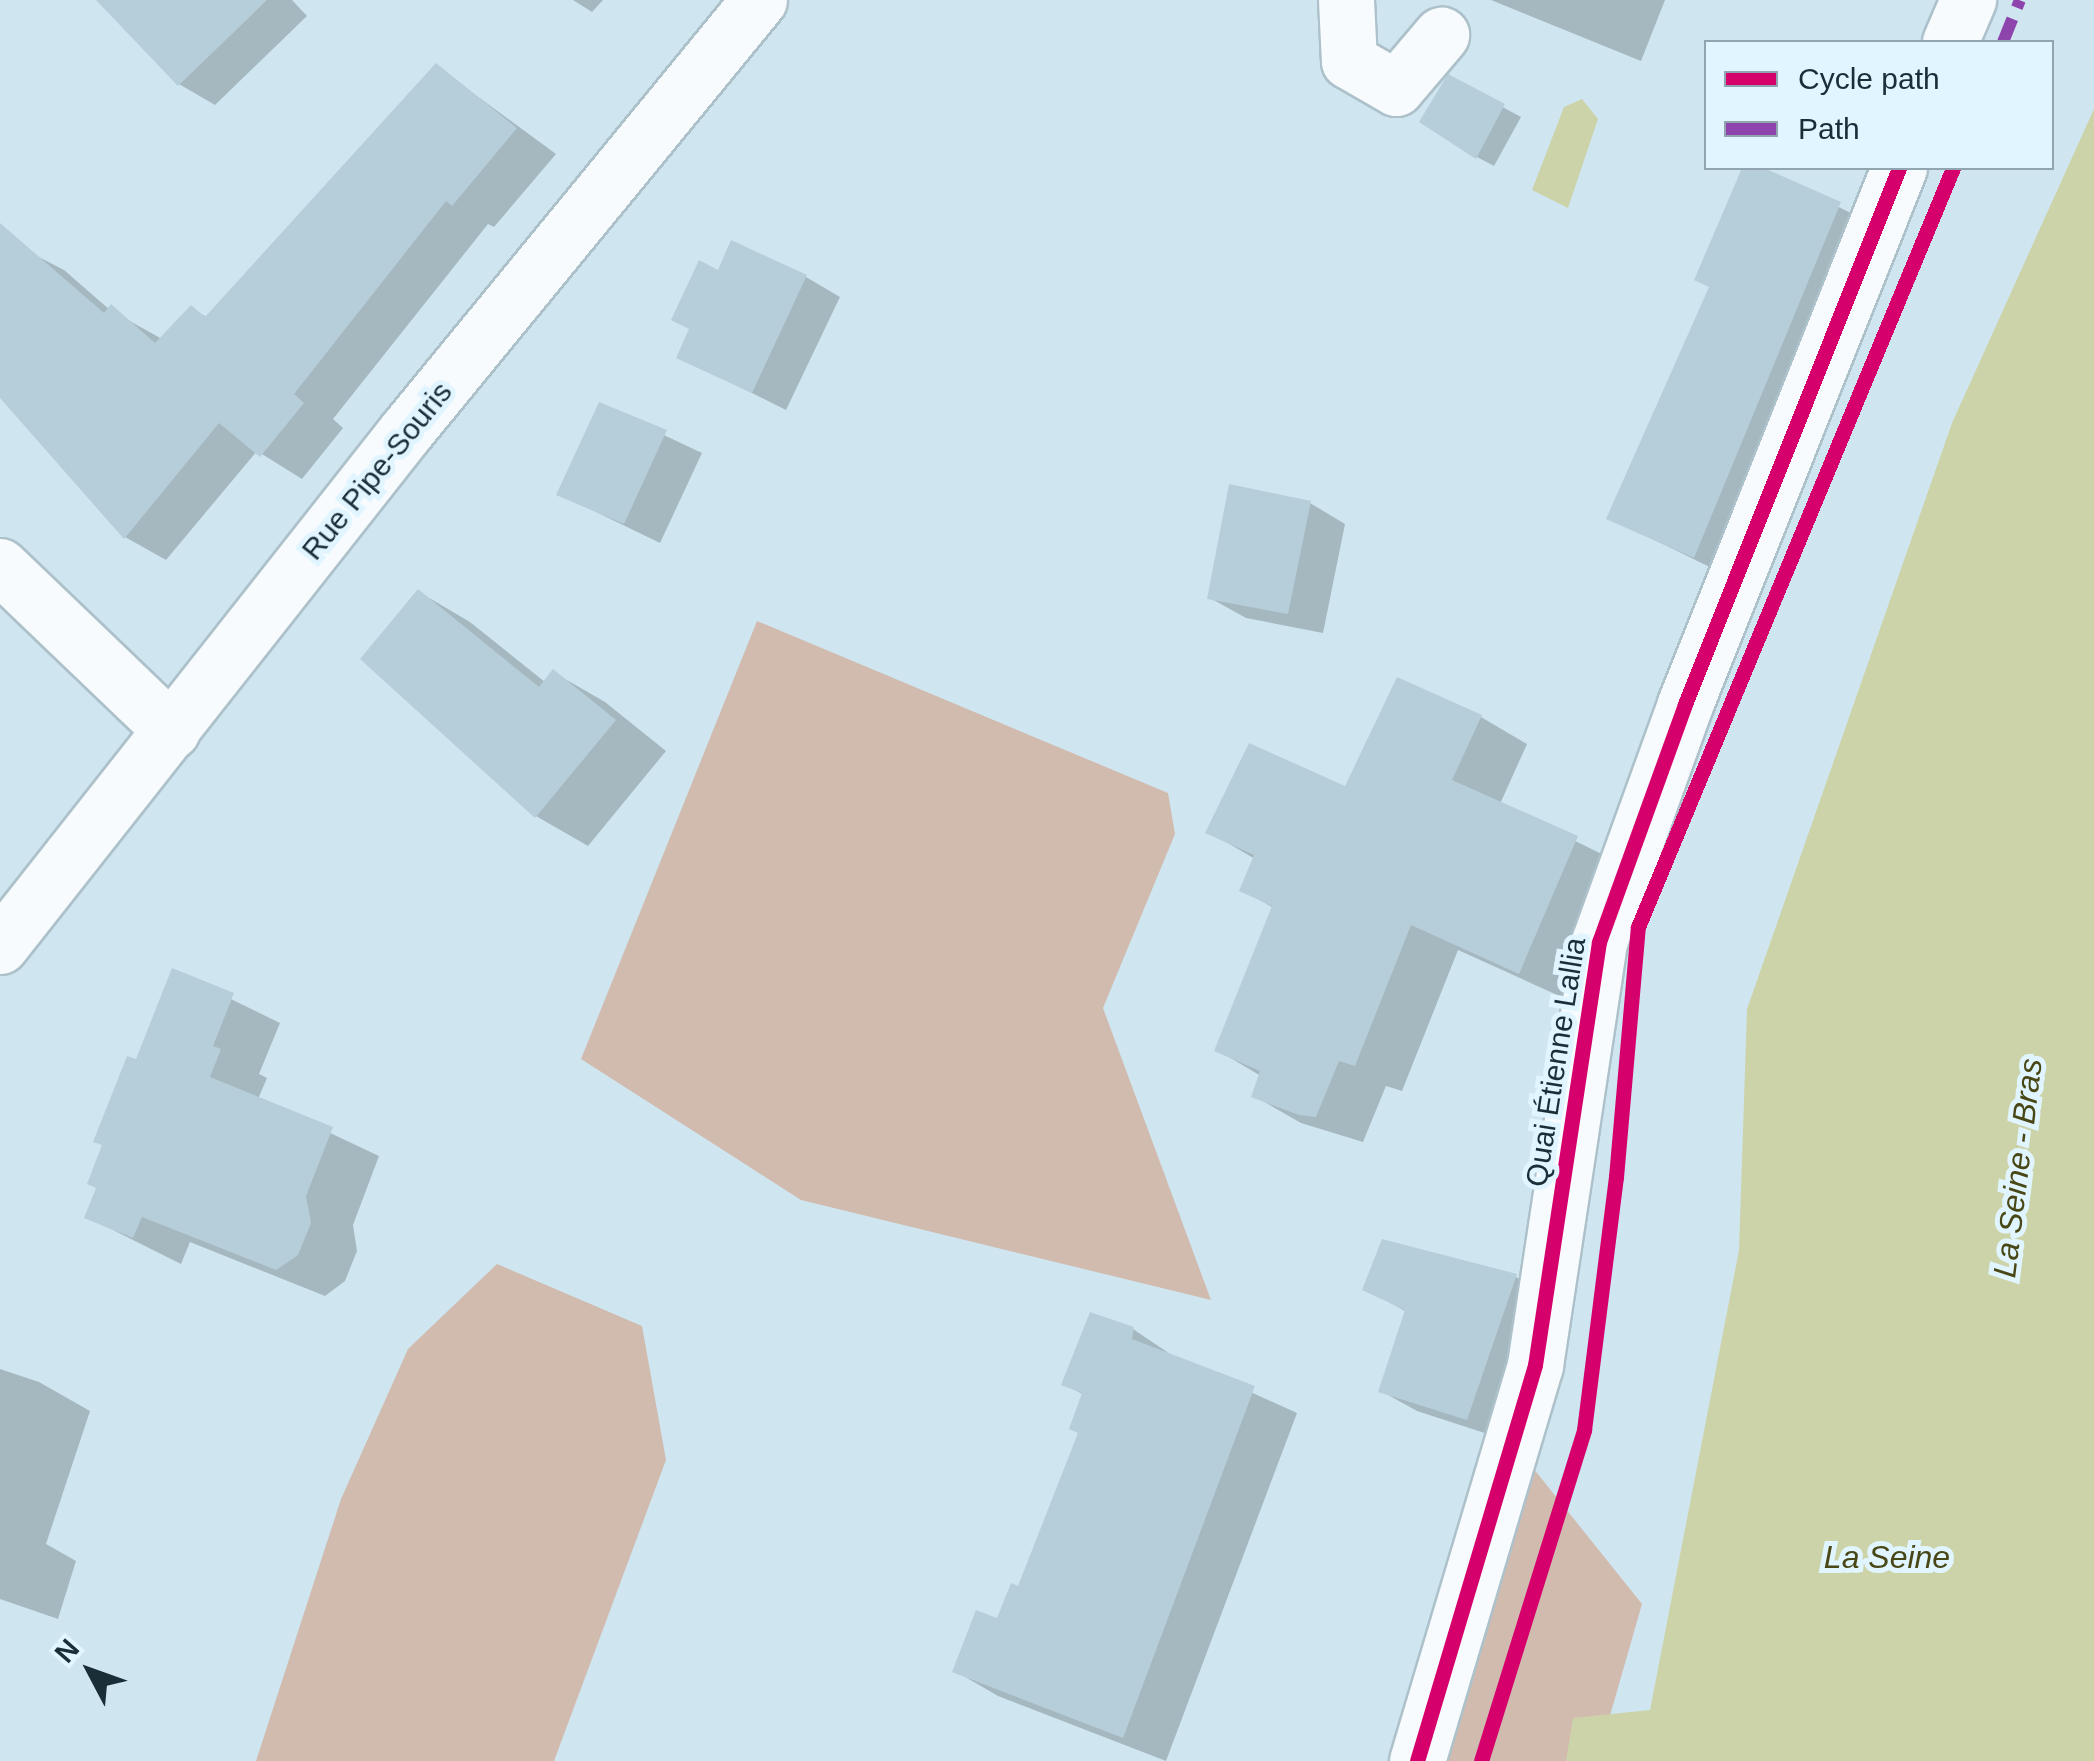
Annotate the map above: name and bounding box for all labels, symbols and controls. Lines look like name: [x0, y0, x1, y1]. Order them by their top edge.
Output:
legend: [1704, 40, 2054, 170]
text: Cycle path: [1798, 62, 1940, 95]
text: Path: [1798, 112, 1860, 145]
street label: Rue Pipe-Souris: [294, 375, 460, 567]
street label: Quai Étienne Lallia: [1519, 935, 1593, 1189]
water label: La Seine - Bras: [1986, 1056, 2050, 1280]
water label: La Seine: [1824, 1538, 1950, 1576]
north arrow: [40, 1621, 140, 1721]
text: N: [49, 1633, 85, 1669]

